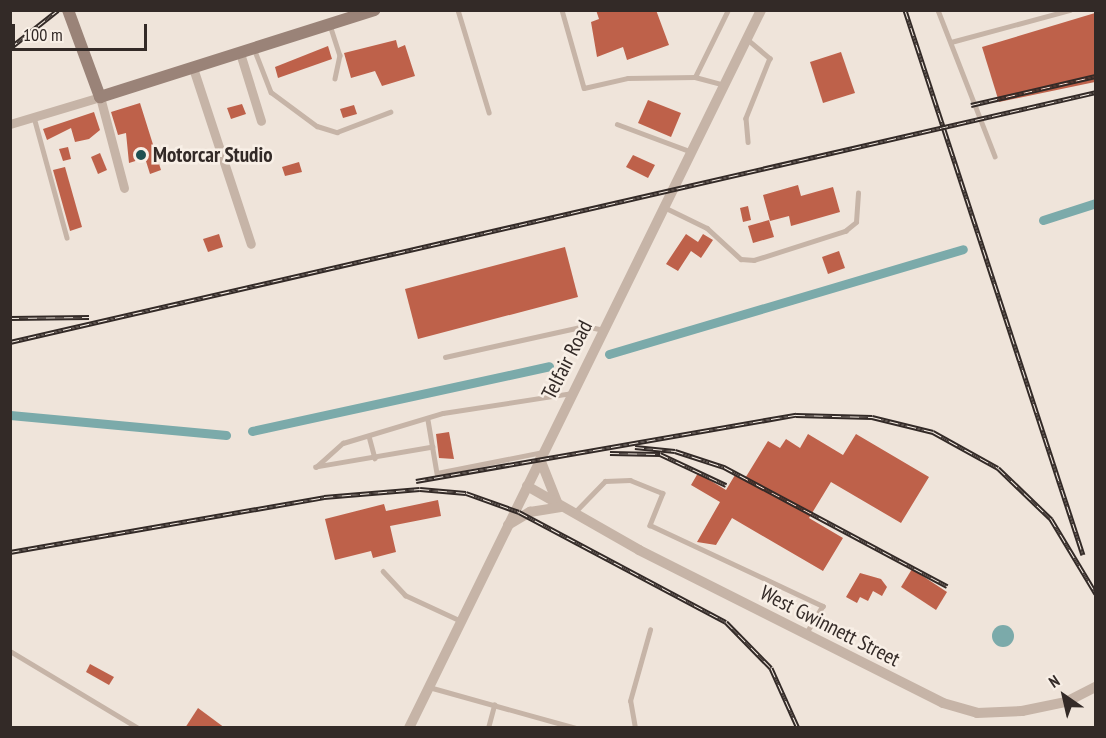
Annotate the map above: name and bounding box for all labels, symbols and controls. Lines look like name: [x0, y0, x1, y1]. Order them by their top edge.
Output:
scale bar: [15, 12, 150, 50]
text: 100 m: [23, 23, 63, 46]
place label: Motorcar Studio: [153, 142, 272, 168]
marker: Motorcar Studio: [134, 148, 148, 162]
street label: Telfair Road: [536, 316, 598, 404]
street label: West Gwinnett Street: [756, 580, 904, 672]
north arrow: [1034, 666, 1094, 726]
text: N: [1045, 670, 1063, 692]

